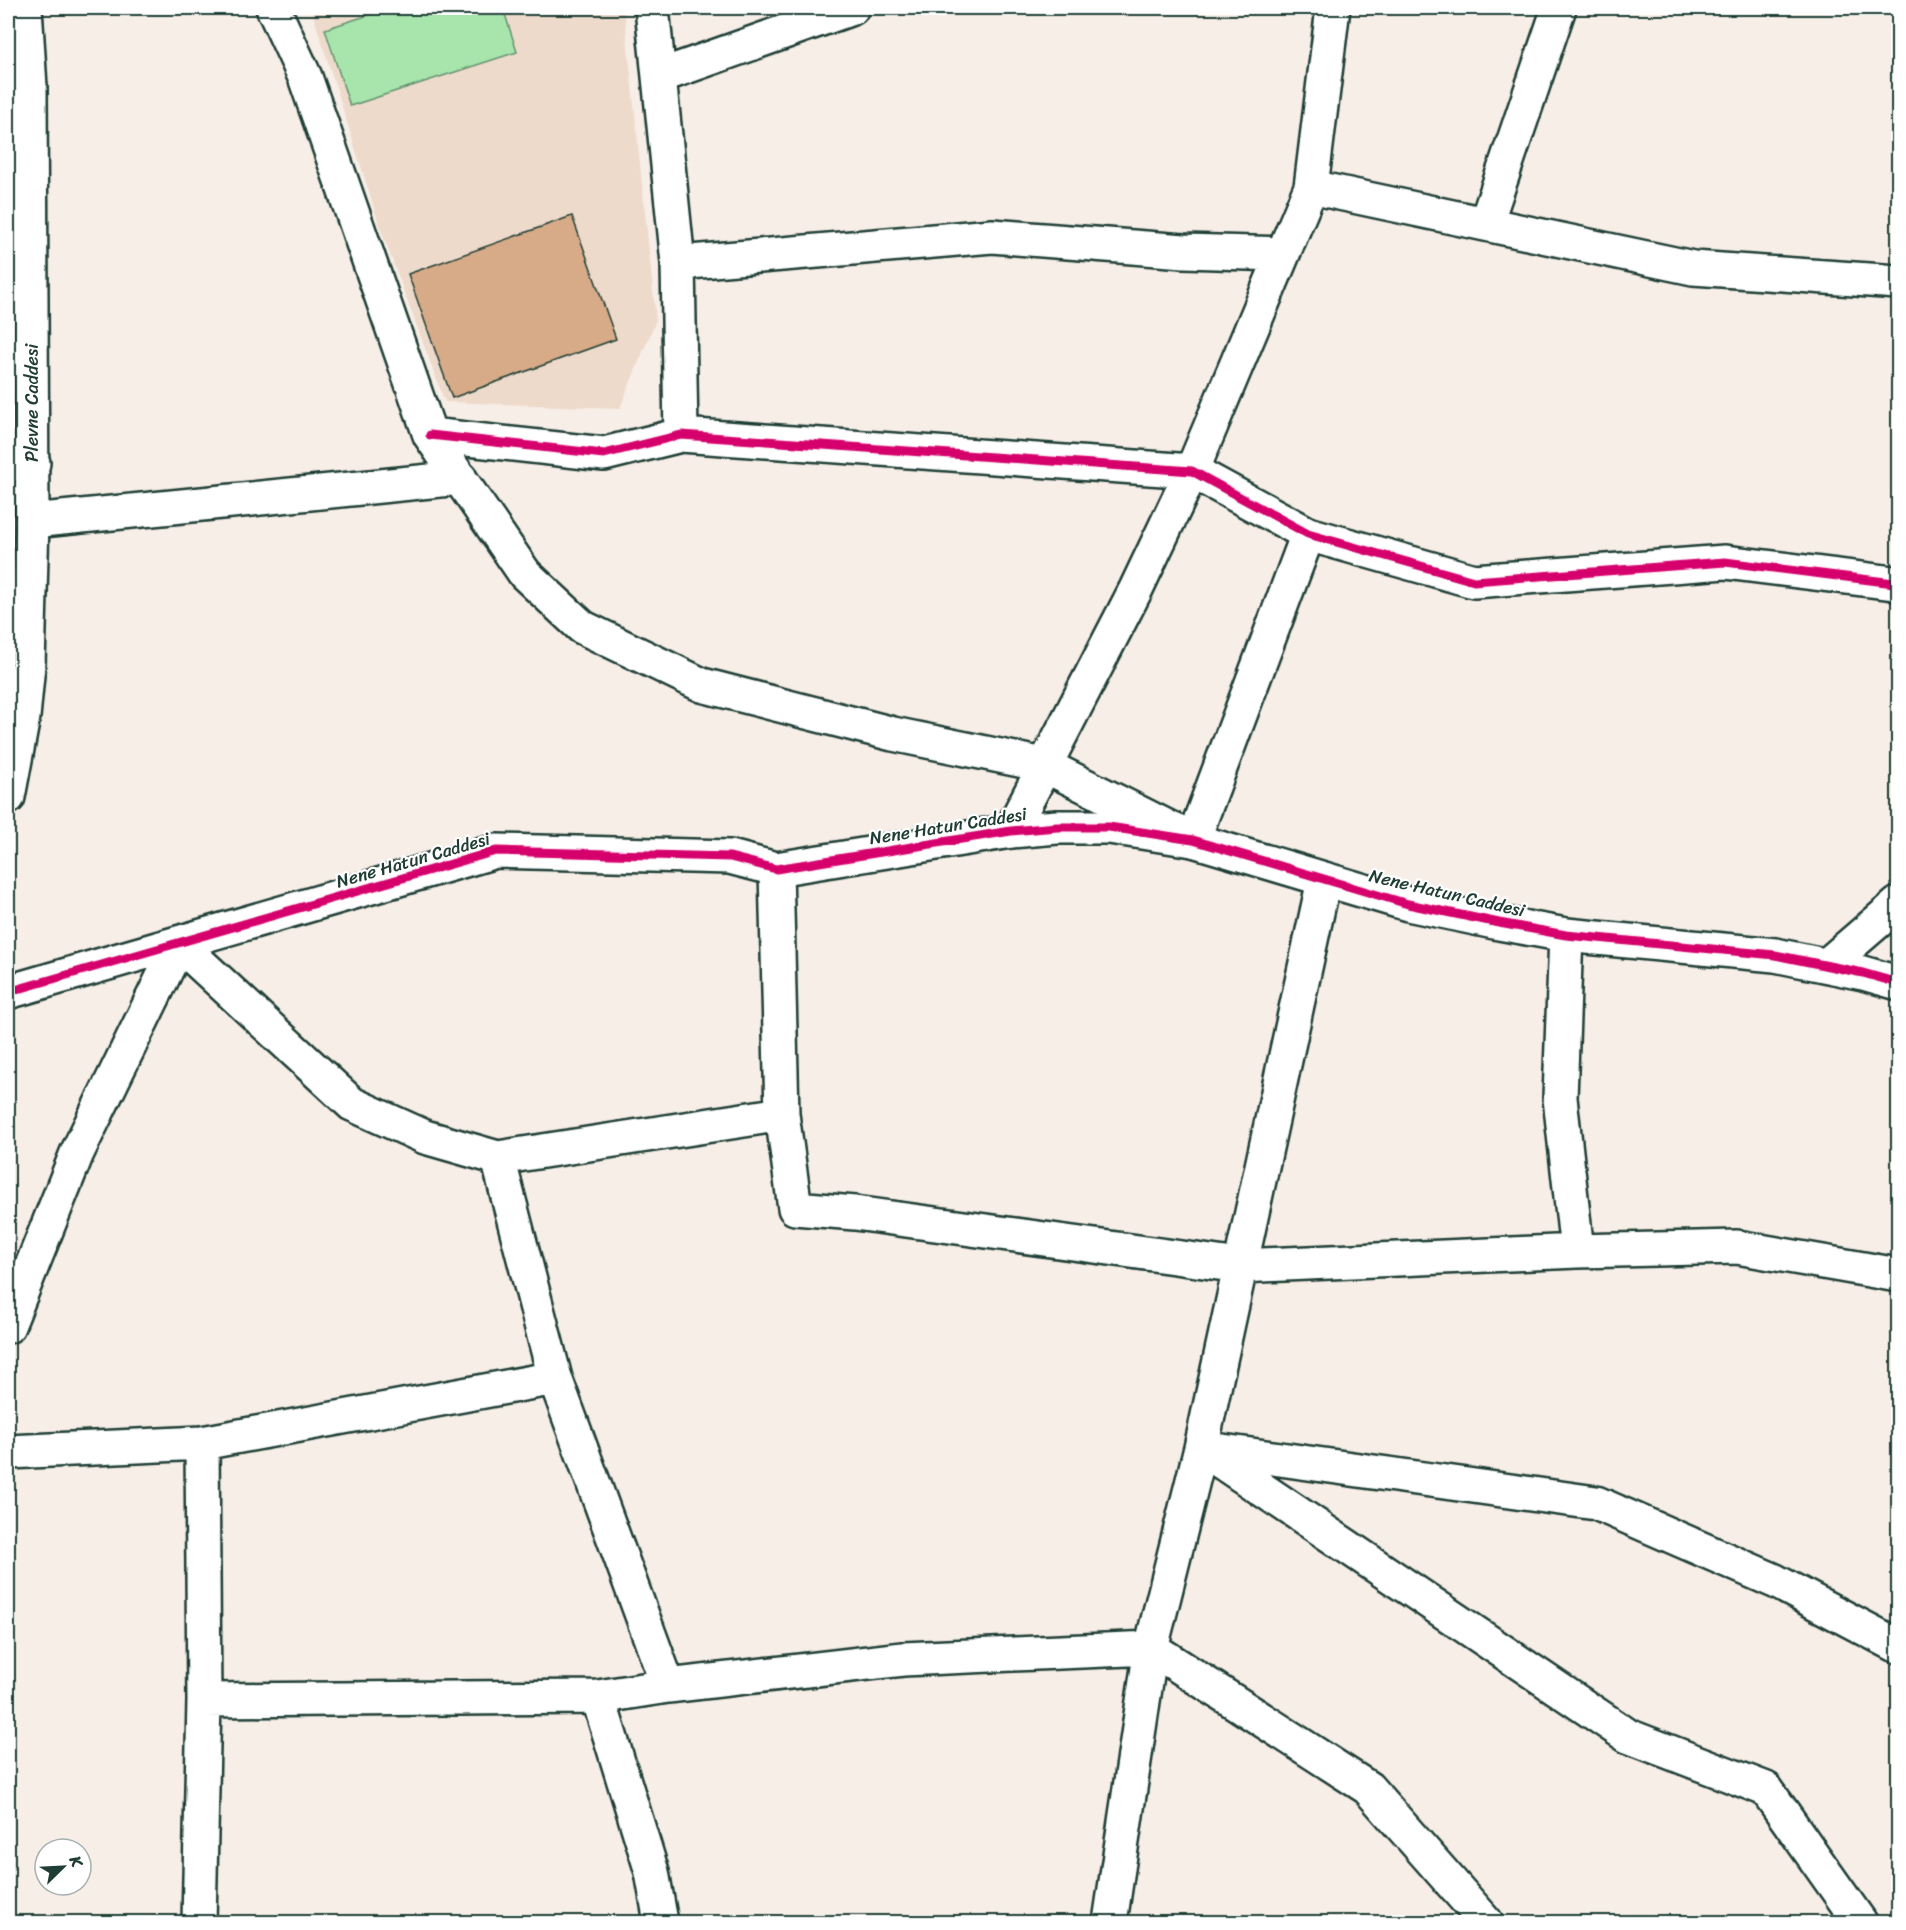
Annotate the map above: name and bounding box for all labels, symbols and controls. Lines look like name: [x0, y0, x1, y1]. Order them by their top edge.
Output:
street label: Plevne Caddesi: [16, 343, 48, 462]
street label: Nene Hatun Caddesi: [867, 798, 1030, 854]
street label: Nene Hatun Caddesi: [332, 822, 495, 897]
street label: Nene Hatun Caddesi: [1366, 860, 1529, 927]
north arrow: [33, 1837, 93, 1897]
text: K: [61, 1850, 92, 1873]

